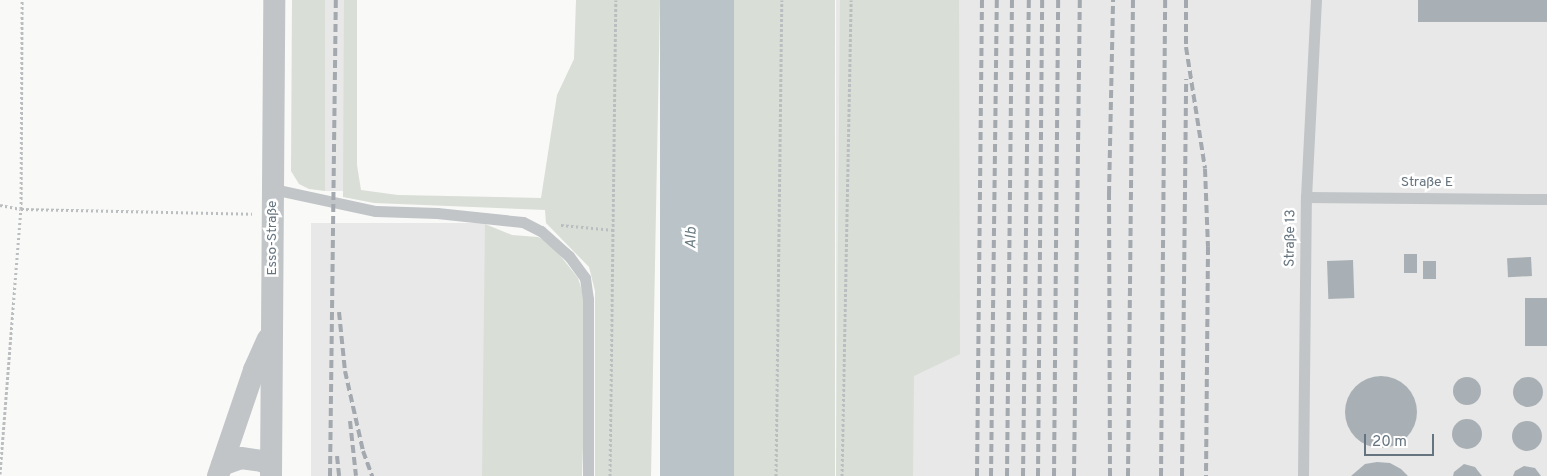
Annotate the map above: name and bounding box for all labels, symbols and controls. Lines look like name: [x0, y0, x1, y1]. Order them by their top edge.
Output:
street label: Straße E: [1401, 175, 1453, 191]
street label: Esso-Straße: [265, 200, 281, 276]
street label: Straße 13: [1282, 209, 1300, 267]
water label: Alb: [683, 227, 701, 249]
scale bar: [1367, 424, 1437, 456]
text: 20 m: [1372, 433, 1407, 452]

